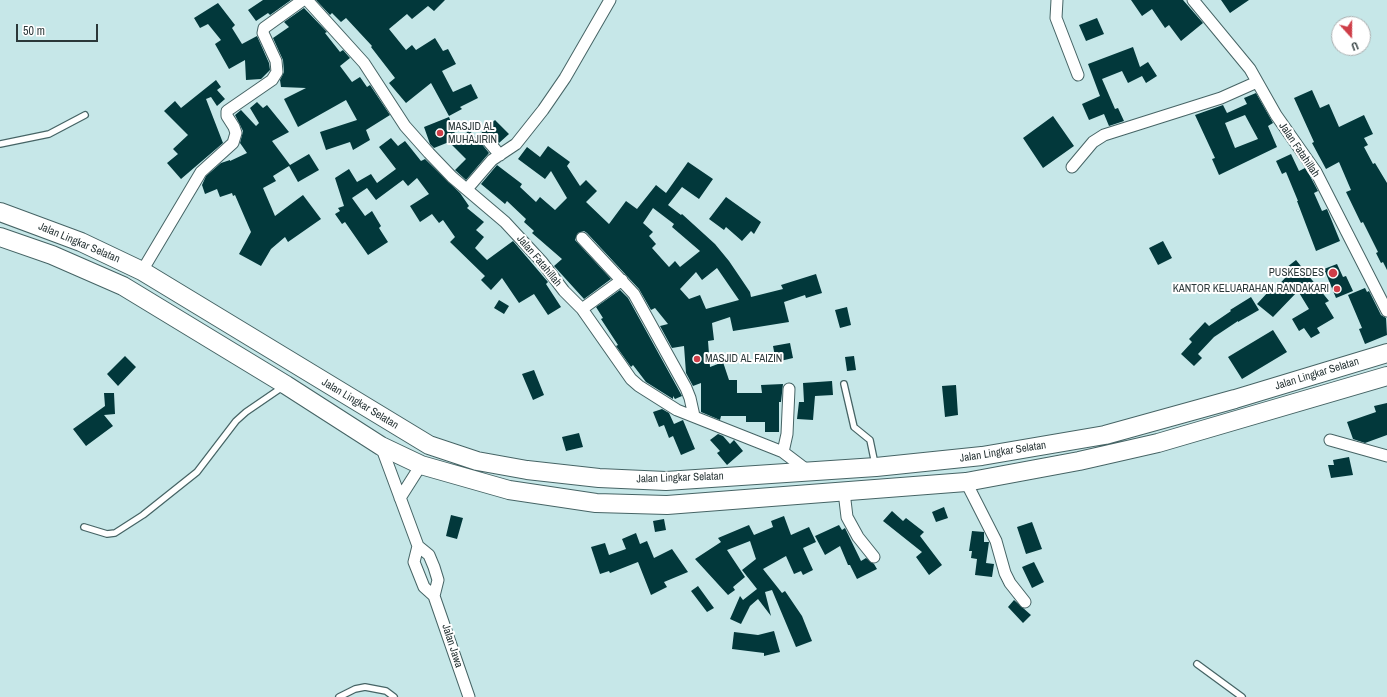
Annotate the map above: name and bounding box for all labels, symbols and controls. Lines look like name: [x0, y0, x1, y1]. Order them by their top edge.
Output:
scale bar: [18, 16, 100, 42]
north arrow: [1331, 16, 1371, 56]
text: 50 m: [23, 23, 45, 39]
text: U: [1349, 39, 1360, 54]
place label: MASJID AL MUHAJIRIN: [448, 120, 497, 146]
street label: Jalan Fatahillah: [1276, 120, 1322, 180]
marker: MASJID AL MUHAJIRIN: [435, 128, 445, 138]
street label: Jalan Lingkar Selatan: [36, 220, 122, 266]
street label: Jalan Fatahillah: [514, 233, 564, 289]
place label: PUSKESDES: [1269, 266, 1324, 280]
marker: PUSKESDES: [1327, 267, 1339, 279]
place label: KANTOR KELUARAHAN RANDAKARI: [1173, 282, 1329, 296]
marker: KANTOR KELUARAHAN RANDAKARI: [1332, 284, 1342, 294]
place label: MASJID AL FAIZIN: [705, 352, 782, 366]
marker: MASJID AL FAIZIN: [692, 354, 702, 364]
street label: Jalan Lingkar Selatan: [1273, 355, 1361, 393]
street label: Jalan Lingkar Selatan: [319, 376, 401, 432]
street label: Jalan Lingkar Selatan: [959, 439, 1047, 465]
street label: Jalan Lingkar Selatan: [636, 470, 724, 486]
street label: Jalan Jawa: [439, 623, 465, 669]

